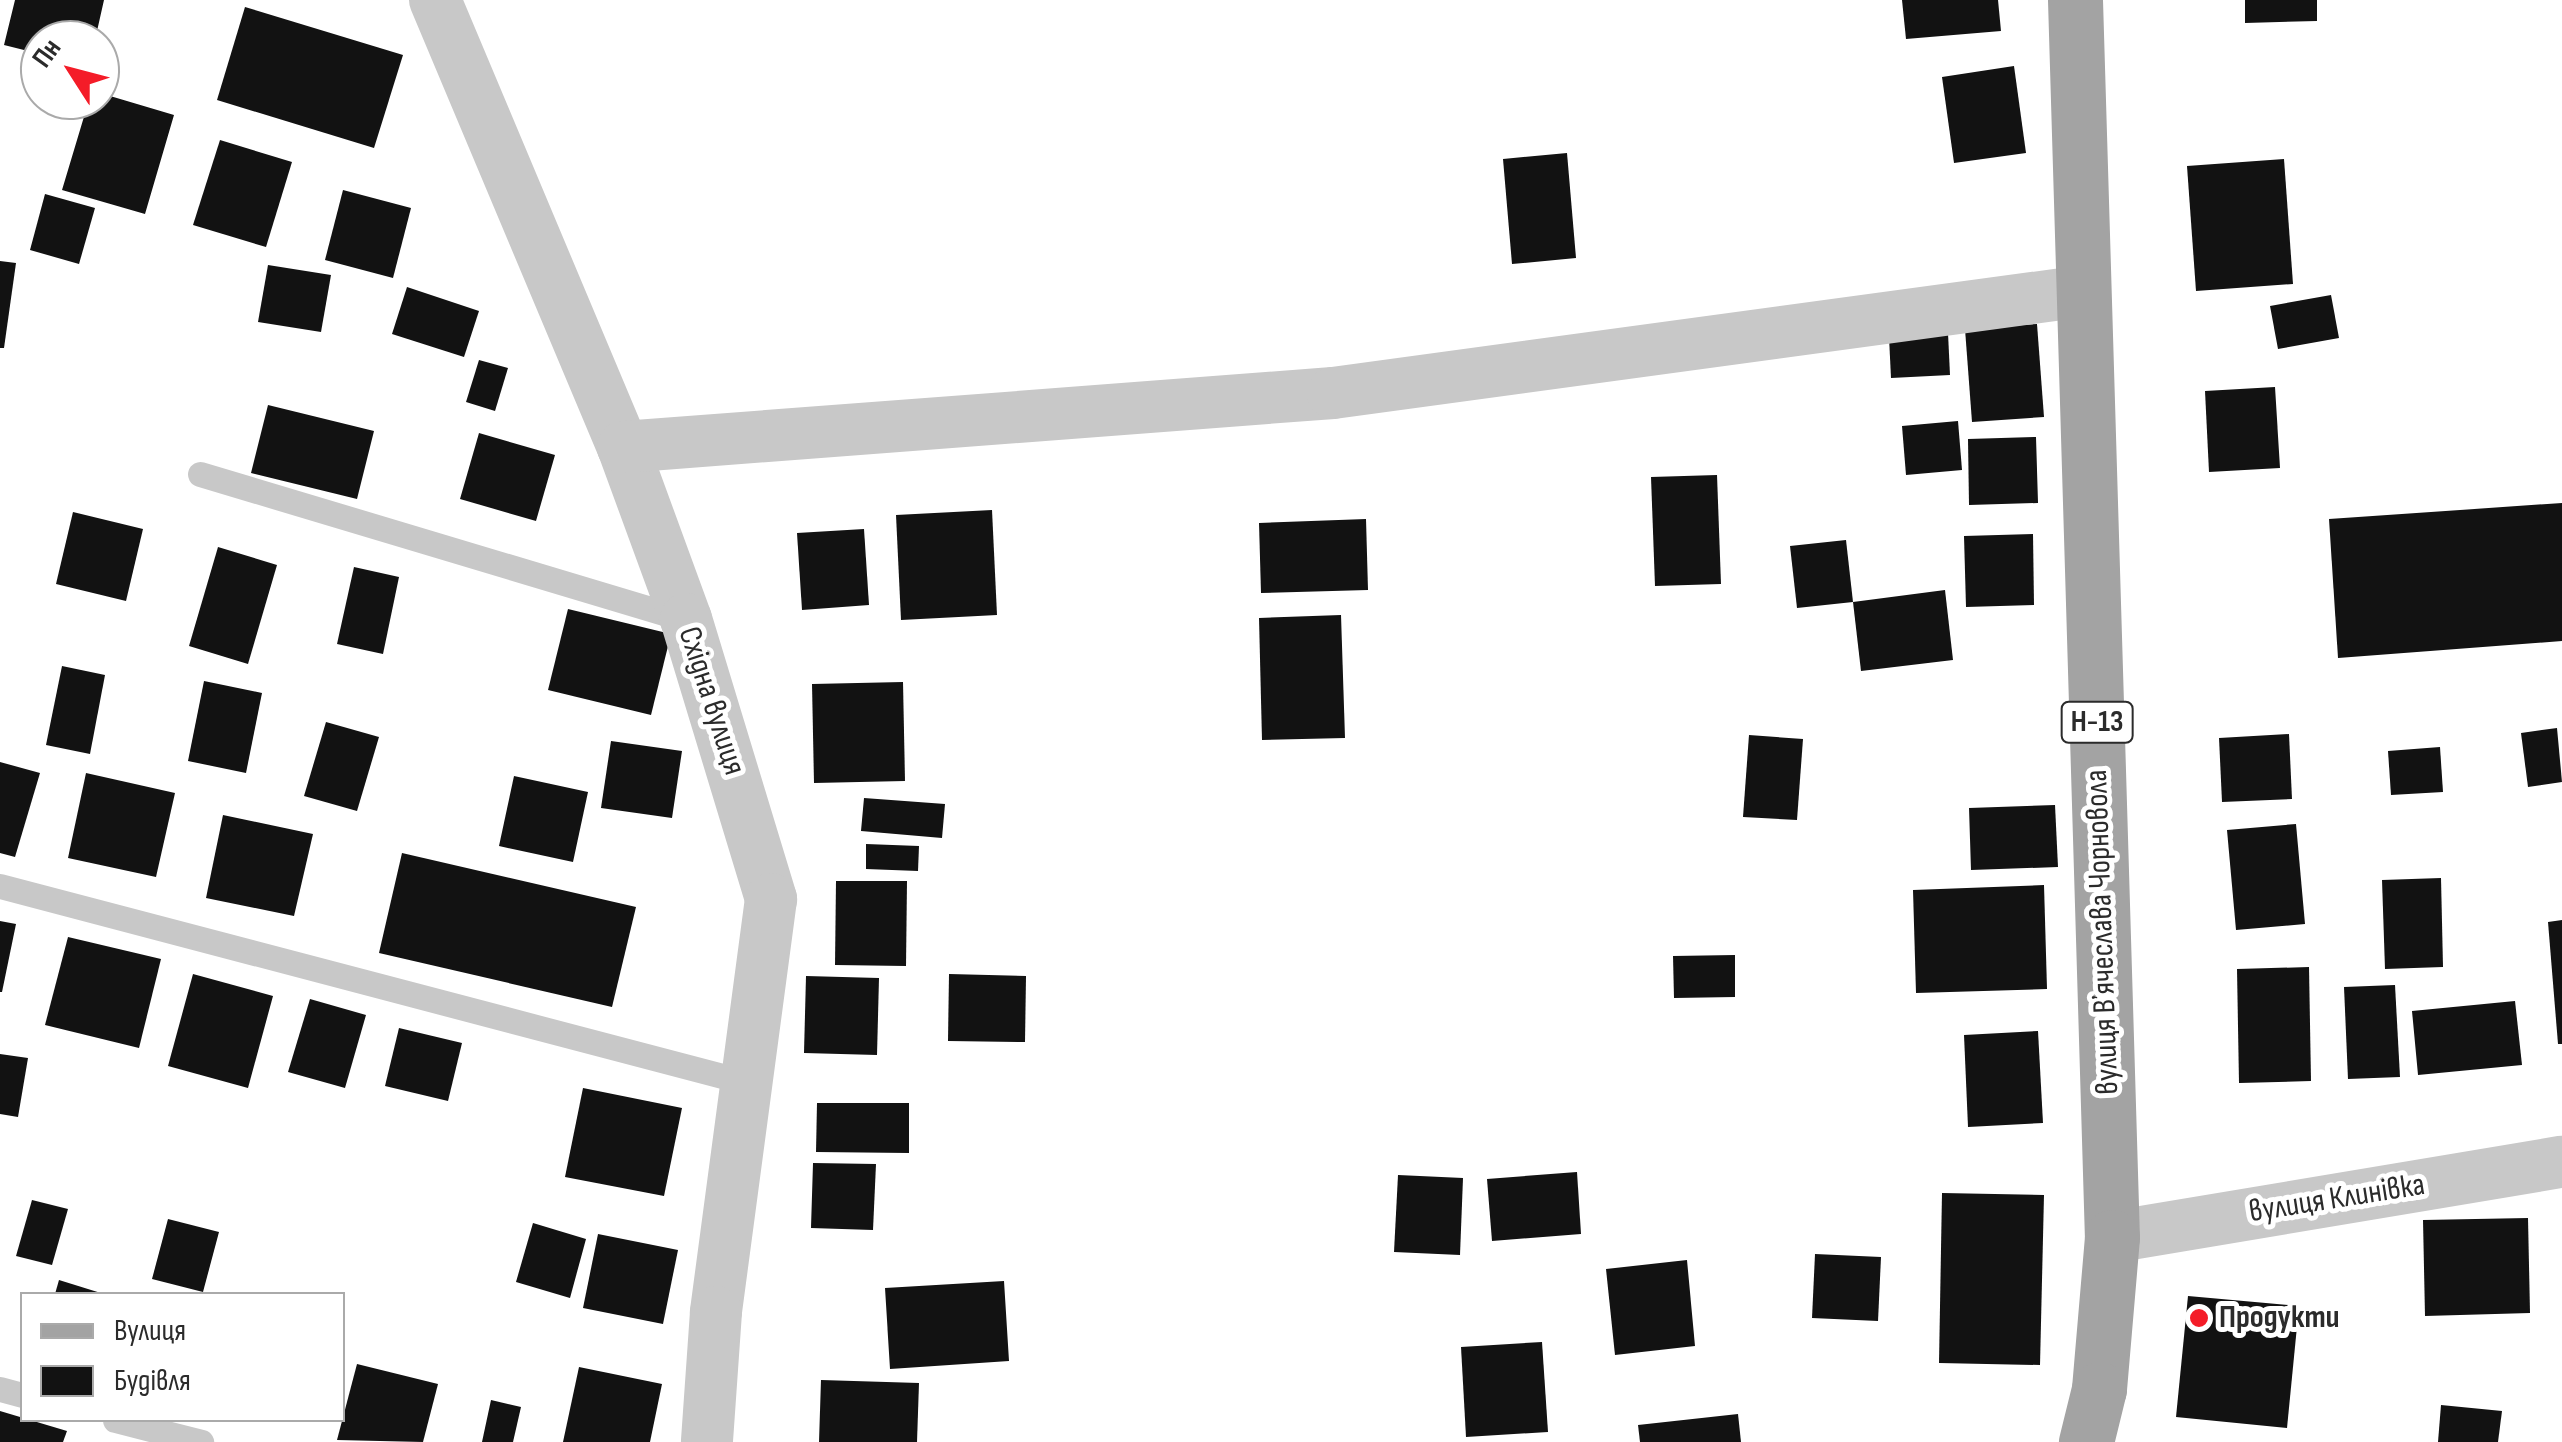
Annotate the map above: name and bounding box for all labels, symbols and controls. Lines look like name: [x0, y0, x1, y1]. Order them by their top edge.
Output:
north arrow: [20, 20, 120, 120]
text: Пн: [26, 33, 68, 74]
street label: Східна вулиця: [669, 622, 753, 780]
road number: Н-13: [2060, 697, 2134, 747]
street label: вулиця Вʼячеслава Чорновола: [2078, 769, 2128, 1095]
street label: вулиця Клинівка: [2246, 1166, 2428, 1232]
legend: [20, 1292, 345, 1422]
place label: Продукти: [2219, 1299, 2340, 1337]
marker: Продукти: [2188, 1307, 2210, 1329]
text: Вулиця: [114, 1313, 186, 1349]
text: Будівля: [114, 1363, 191, 1399]

